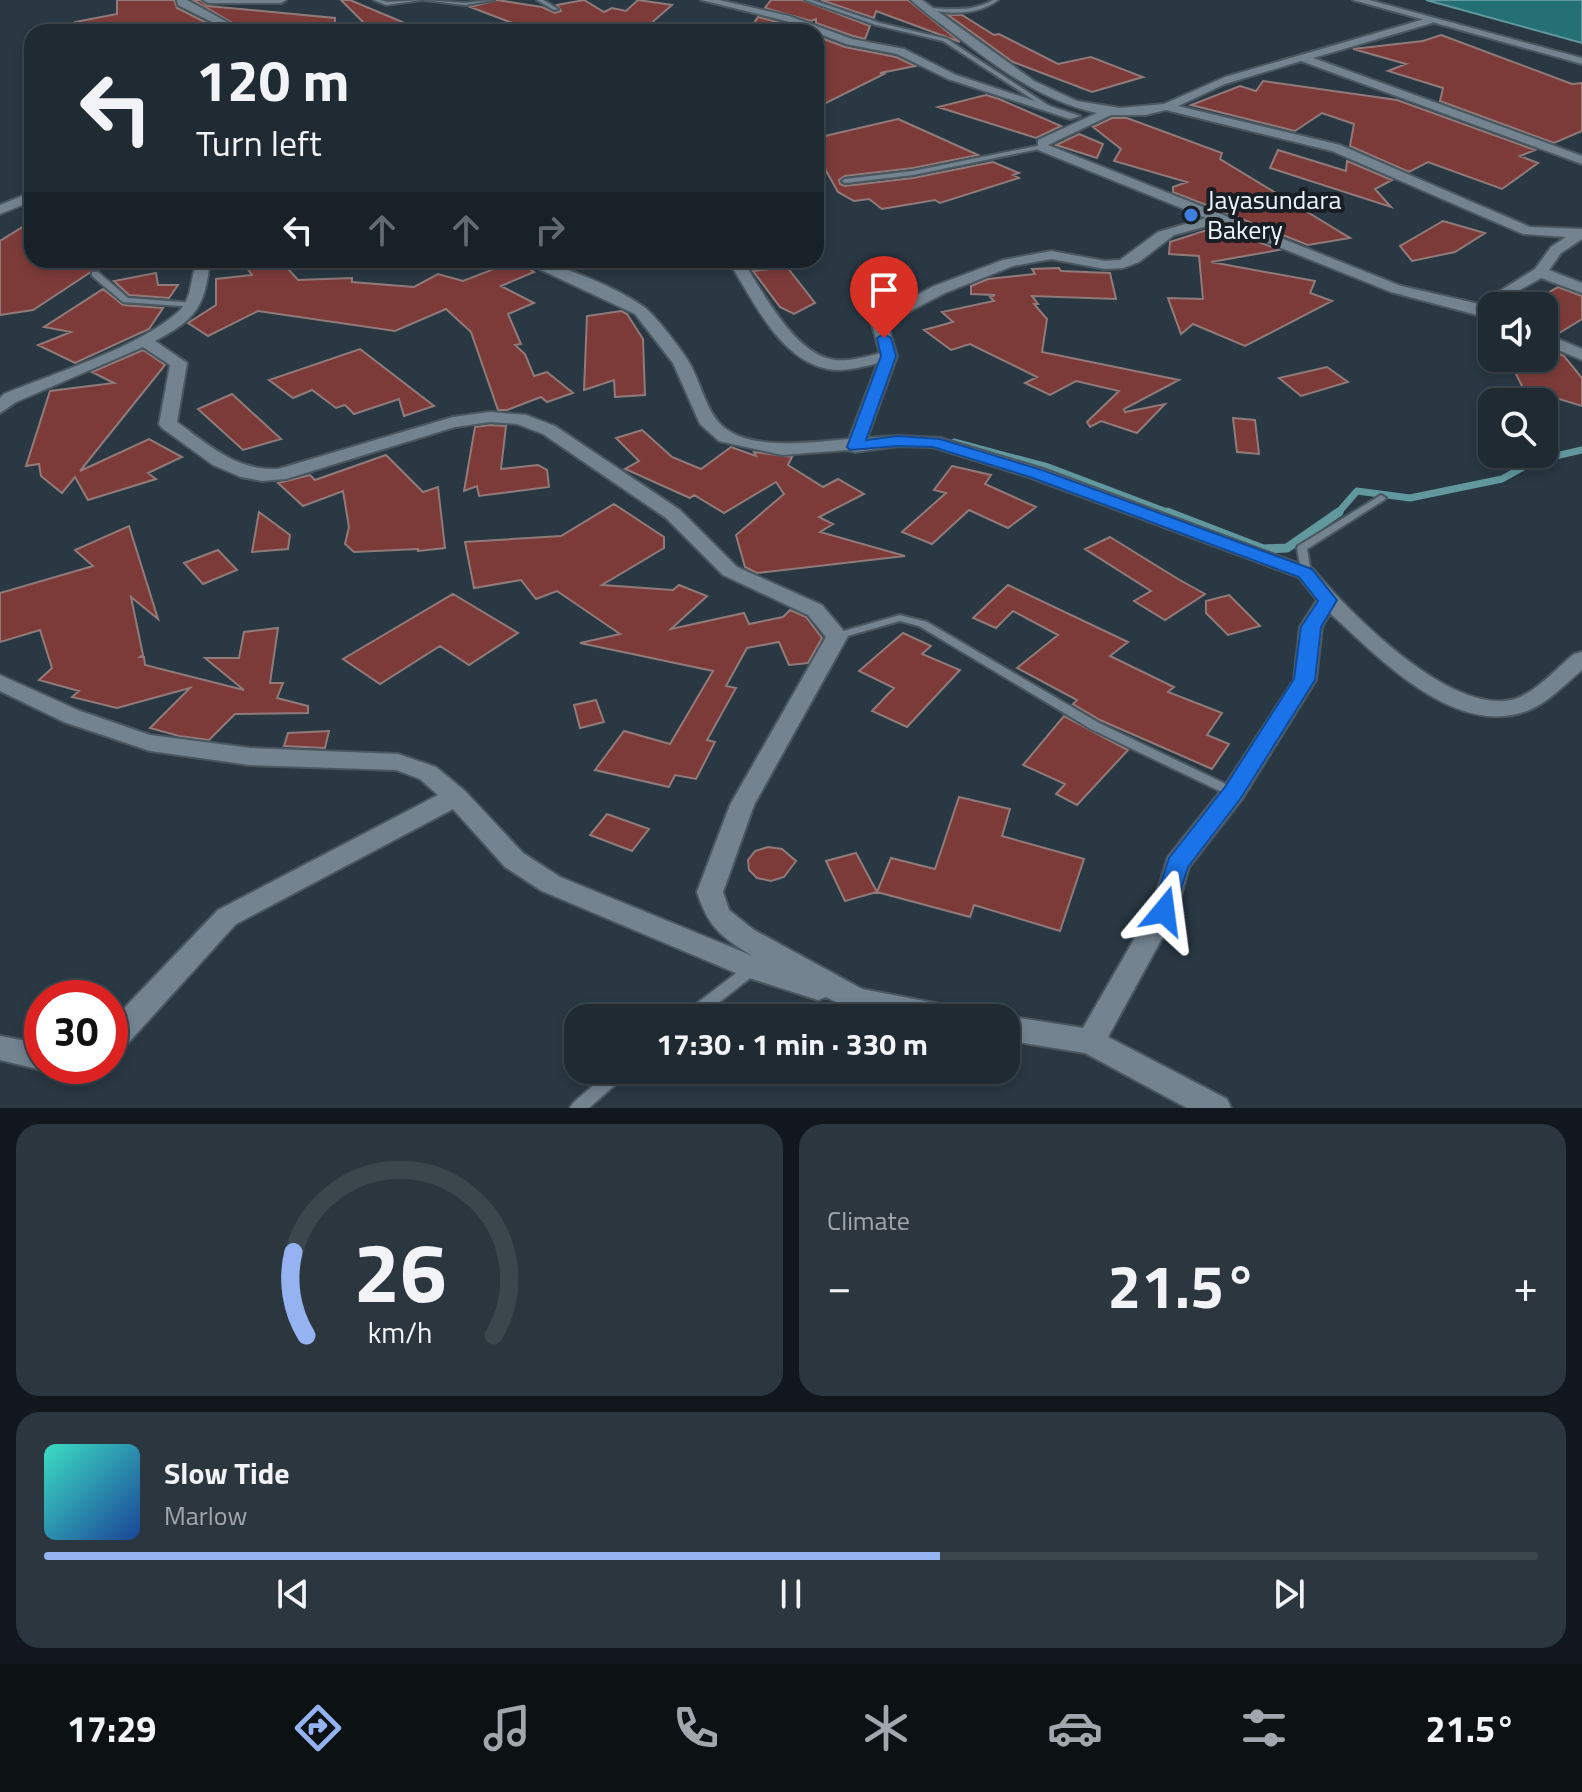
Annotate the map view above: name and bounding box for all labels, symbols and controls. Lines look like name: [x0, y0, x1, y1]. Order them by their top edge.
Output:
text: 120 m: [196, 38, 349, 123]
icon: left: [64, 56, 168, 160]
text: Turn left: [196, 115, 322, 170]
place label: Jayasundara Bakery: [1207, 180, 1341, 249]
marker: Jayasundara Bakery: [1182, 206, 1200, 224]
icon: left: [276, 208, 320, 252]
icon: ahead: [360, 208, 404, 252]
icon: ahead: [444, 208, 488, 252]
icon: right: [528, 208, 572, 252]
pin: [850, 256, 918, 338]
icon: arrive: [862, 268, 906, 312]
map controls: [1478, 292, 1558, 468]
button: sound: [1478, 292, 1558, 372]
button: search: [1478, 388, 1558, 468]
position arrow: [1122, 869, 1206, 953]
speed limit sign: 30: [24, 980, 128, 1084]
text: 17:30 · 1 min · 330 m: [656, 1021, 928, 1067]
text: Climate: [827, 1201, 910, 1240]
text: 26: [353, 1208, 446, 1334]
text: 21.5°: [1108, 1240, 1257, 1331]
text: −: [827, 1252, 852, 1319]
text: +: [1513, 1252, 1538, 1319]
text: km/h: [367, 1311, 432, 1354]
text: Slow Tide: [164, 1450, 289, 1496]
text: Marlow: [164, 1496, 247, 1535]
icon: previous: [271, 1572, 315, 1616]
icon: pause: [769, 1572, 813, 1616]
icon: next: [1267, 1572, 1311, 1616]
icon: directions: [290, 1700, 346, 1756]
icon: music: [479, 1700, 535, 1756]
icon: phone: [668, 1700, 724, 1756]
icon: climate: [858, 1700, 914, 1756]
icon: car: [1047, 1700, 1103, 1756]
icon: filters: [1236, 1700, 1292, 1756]
text: 17:29: [67, 1701, 157, 1756]
text: 21.5°: [1425, 1701, 1515, 1756]

